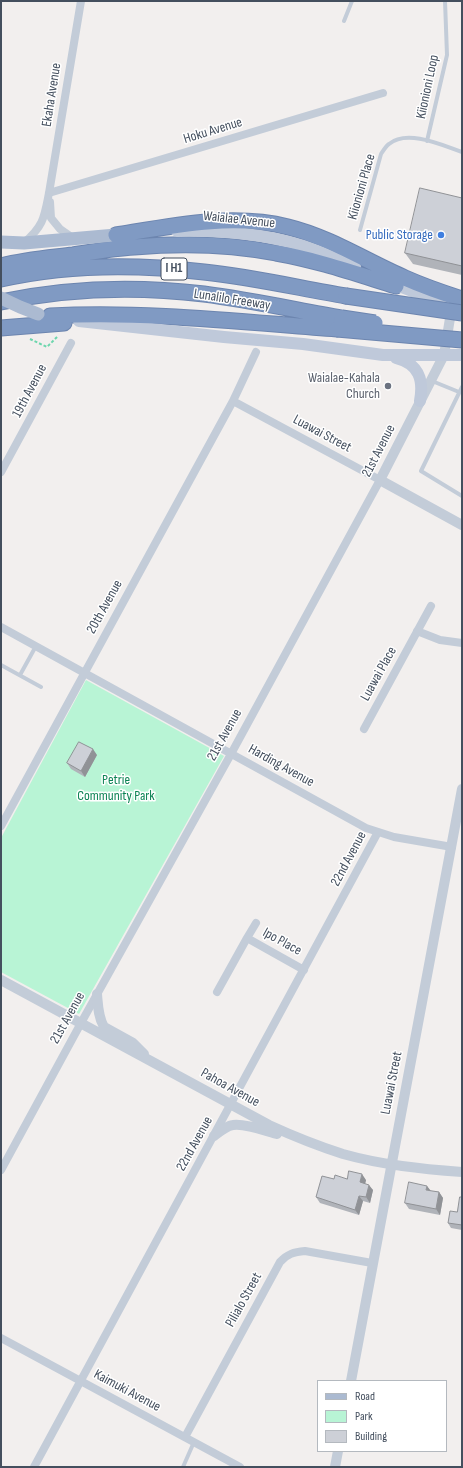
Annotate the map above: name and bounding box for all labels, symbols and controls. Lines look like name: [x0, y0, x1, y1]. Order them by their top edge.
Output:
street label: Kiionioni Loop: [413, 53, 443, 121]
street label: Ekaha Avenue: [39, 62, 65, 128]
street label: Hoku Avenue: [182, 114, 244, 148]
street label: Kiionioni Place: [345, 152, 379, 222]
street label: Waialae Avenue: [202, 208, 276, 232]
place label: Public Storage: [366, 227, 433, 243]
marker: Public Storage: [436, 230, 446, 240]
road number: I H1: [161, 258, 187, 280]
street label: Lunalilo Freeway: [193, 286, 271, 314]
street label: 19th Avenue: [9, 361, 51, 421]
place label: Waialae-Kahala Church: [308, 370, 380, 402]
marker: Waialae-Kahala Church: [383, 381, 393, 391]
street label: Luawai Street: [290, 412, 354, 456]
street label: 21st Avenue: [359, 422, 399, 480]
street label: 20th Avenue: [83, 577, 127, 637]
street label: Luawai Place: [357, 644, 401, 704]
street label: 21st Avenue: [204, 706, 246, 764]
street label: Harding Avenue: [245, 741, 317, 791]
park label: Petrie Community Park: [77, 772, 155, 804]
street label: 22nd Avenue: [328, 829, 370, 889]
street label: Ipo Place: [260, 925, 304, 959]
street label: 21st Avenue: [47, 989, 89, 1047]
street label: Luawai Street: [378, 1050, 406, 1116]
street label: Pahoa Avenue: [198, 1065, 262, 1111]
street label: 22nd Avenue: [173, 1114, 217, 1174]
street label: Pilialo Street: [222, 1270, 266, 1330]
street label: Kaimuki Avenue: [91, 1366, 163, 1416]
legend: [317, 1380, 447, 1452]
text: Road: [355, 1389, 375, 1404]
text: Park: [355, 1409, 373, 1424]
text: Building: [355, 1429, 387, 1444]

